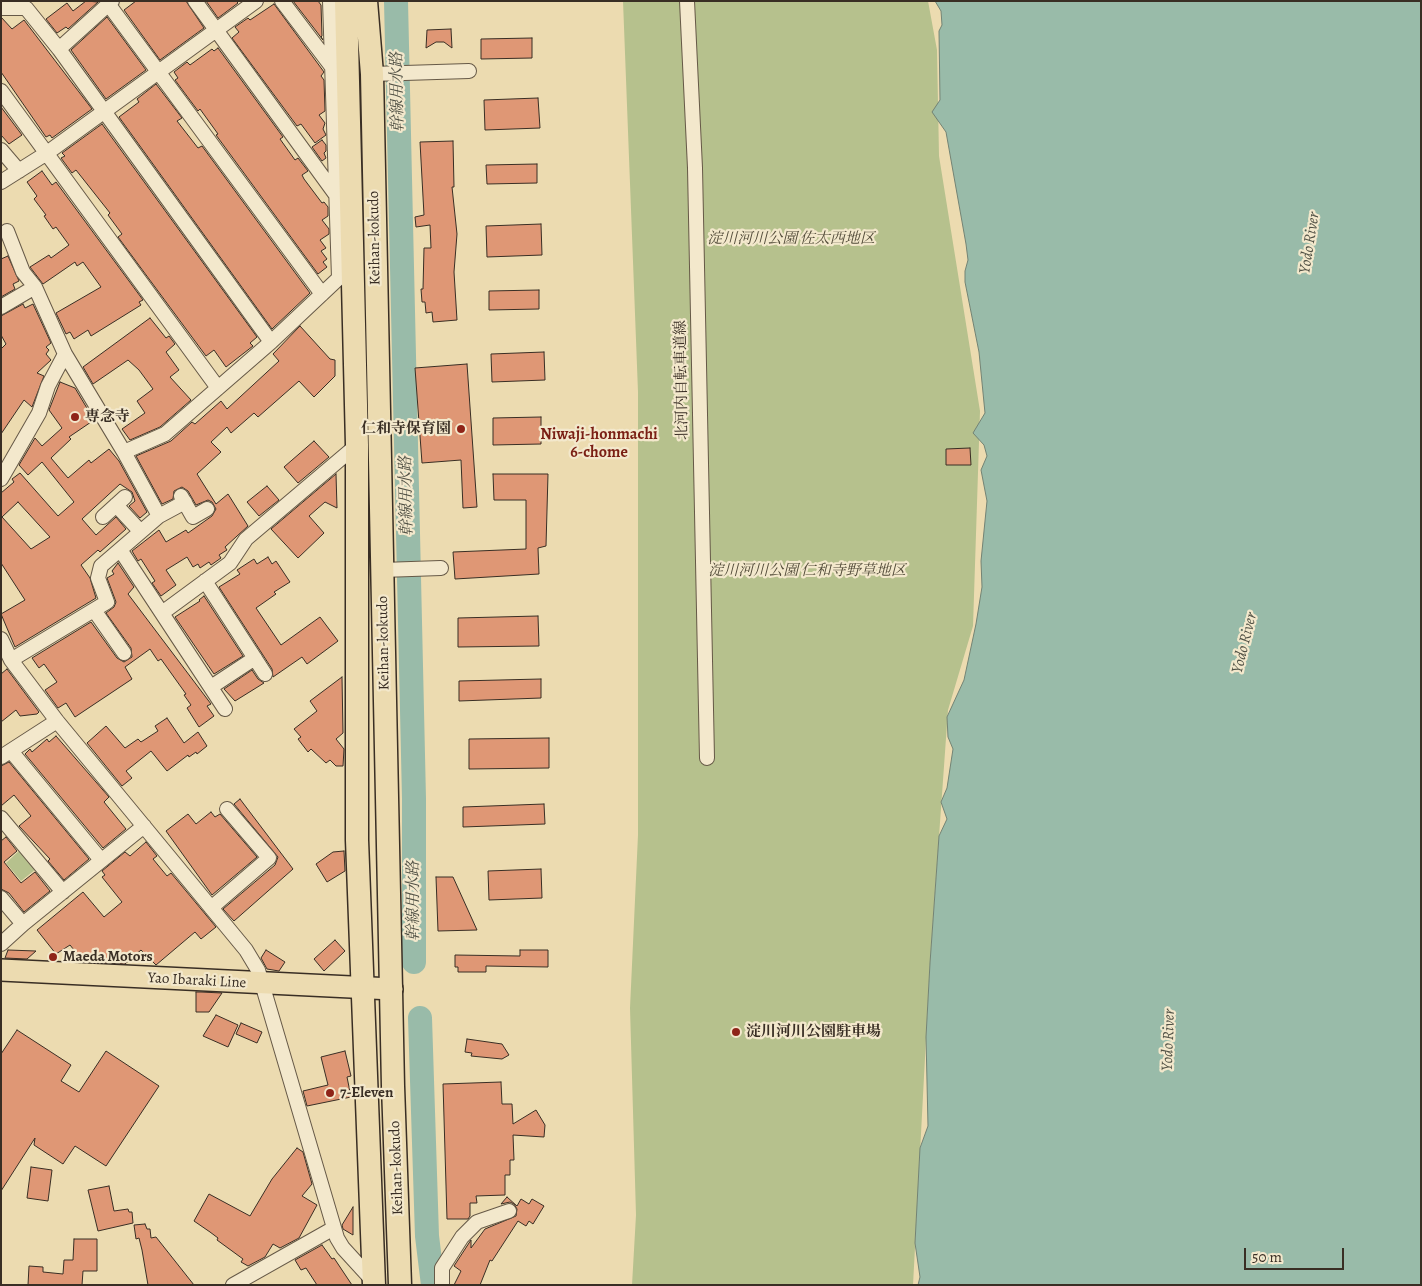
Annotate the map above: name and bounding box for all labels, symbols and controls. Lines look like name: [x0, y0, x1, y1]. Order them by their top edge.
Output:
water label: 幹線用水路: [388, 52, 408, 132]
street label: Keihan-kokudo: [365, 191, 385, 285]
water label: Yodo River: [1296, 211, 1324, 275]
park label: 淀川河川公園 佐太西地区: [707, 230, 875, 248]
street label: 北河内自転車道線: [672, 320, 692, 440]
place label: 専念寺: [85, 408, 130, 426]
marker: 専念寺: [69, 411, 81, 423]
place label: 仁和寺保育園: [361, 420, 451, 438]
marker: 仁和寺保育園: [455, 423, 467, 435]
district label: Niwaji-honmachi 6-chome: [540, 425, 658, 463]
water label: 幹線用水路: [397, 456, 417, 536]
park label: 淀川河川公園 仁和寺野草地区: [708, 562, 906, 580]
street label: Keihan-kokudo: [374, 596, 394, 690]
water label: Yodo River: [1228, 611, 1262, 675]
water label: 幹線用水路: [404, 861, 424, 941]
place label: Maeda Motors: [63, 948, 153, 966]
marker: Maeda Motors: [47, 951, 59, 963]
street label: Yao Ibaraki Line: [147, 969, 247, 993]
water label: Yodo River: [1158, 1009, 1180, 1071]
place label: 淀川河川公園駐車場: [746, 1023, 881, 1041]
marker: 淀川河川公園駐車場: [730, 1026, 742, 1038]
place label: 7-Eleven: [340, 1084, 393, 1102]
marker: 7-Eleven: [324, 1087, 336, 1099]
street label: Keihan-kokudo: [386, 1120, 408, 1216]
scale bar: [1247, 1238, 1347, 1270]
text: 50 m: [1252, 1247, 1282, 1267]

